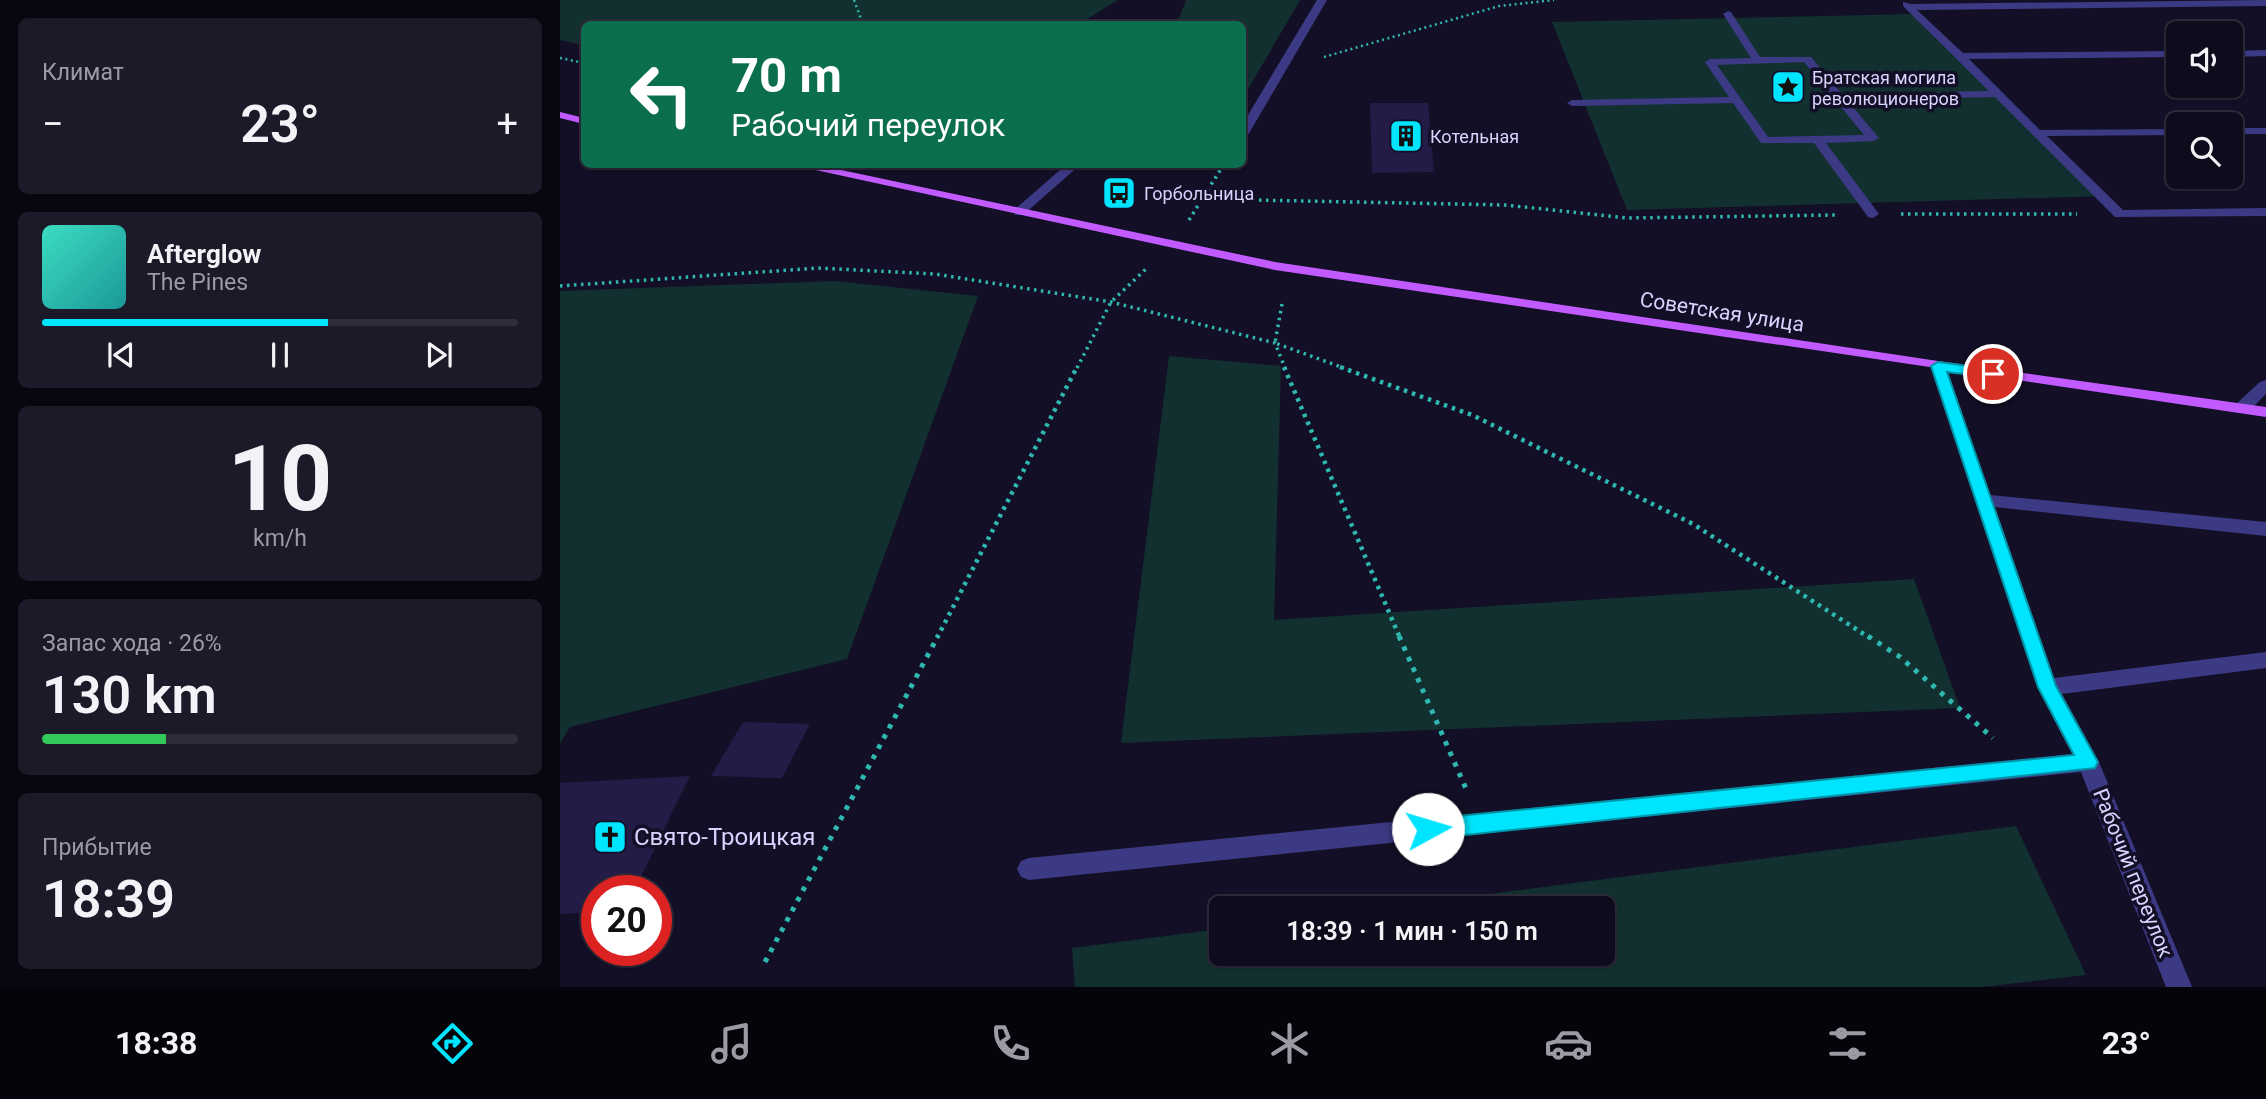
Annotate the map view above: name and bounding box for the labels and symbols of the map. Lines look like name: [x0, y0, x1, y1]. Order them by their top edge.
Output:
place label: Братская могила революционеров: [1812, 67, 1959, 109]
place icon: Братская могила революционеров: [1769, 68, 1807, 106]
building icon: Котельная: [1387, 117, 1425, 155]
place label: Котельная: [1430, 126, 1519, 147]
bus stop icon: Горбольница: [1100, 174, 1138, 212]
place label: Горбольница: [1144, 183, 1254, 204]
street label: Советская улица: [1638, 287, 1806, 337]
pin: [1963, 344, 2023, 404]
street label: Рабочий переулок: [2088, 785, 2178, 962]
position arrow: [1391, 792, 1465, 866]
church icon: Свято-Троицкая: [591, 818, 629, 856]
place label: Свято-Троицкая: [634, 823, 815, 851]
speed limit sign: 20: [581, 875, 672, 966]

